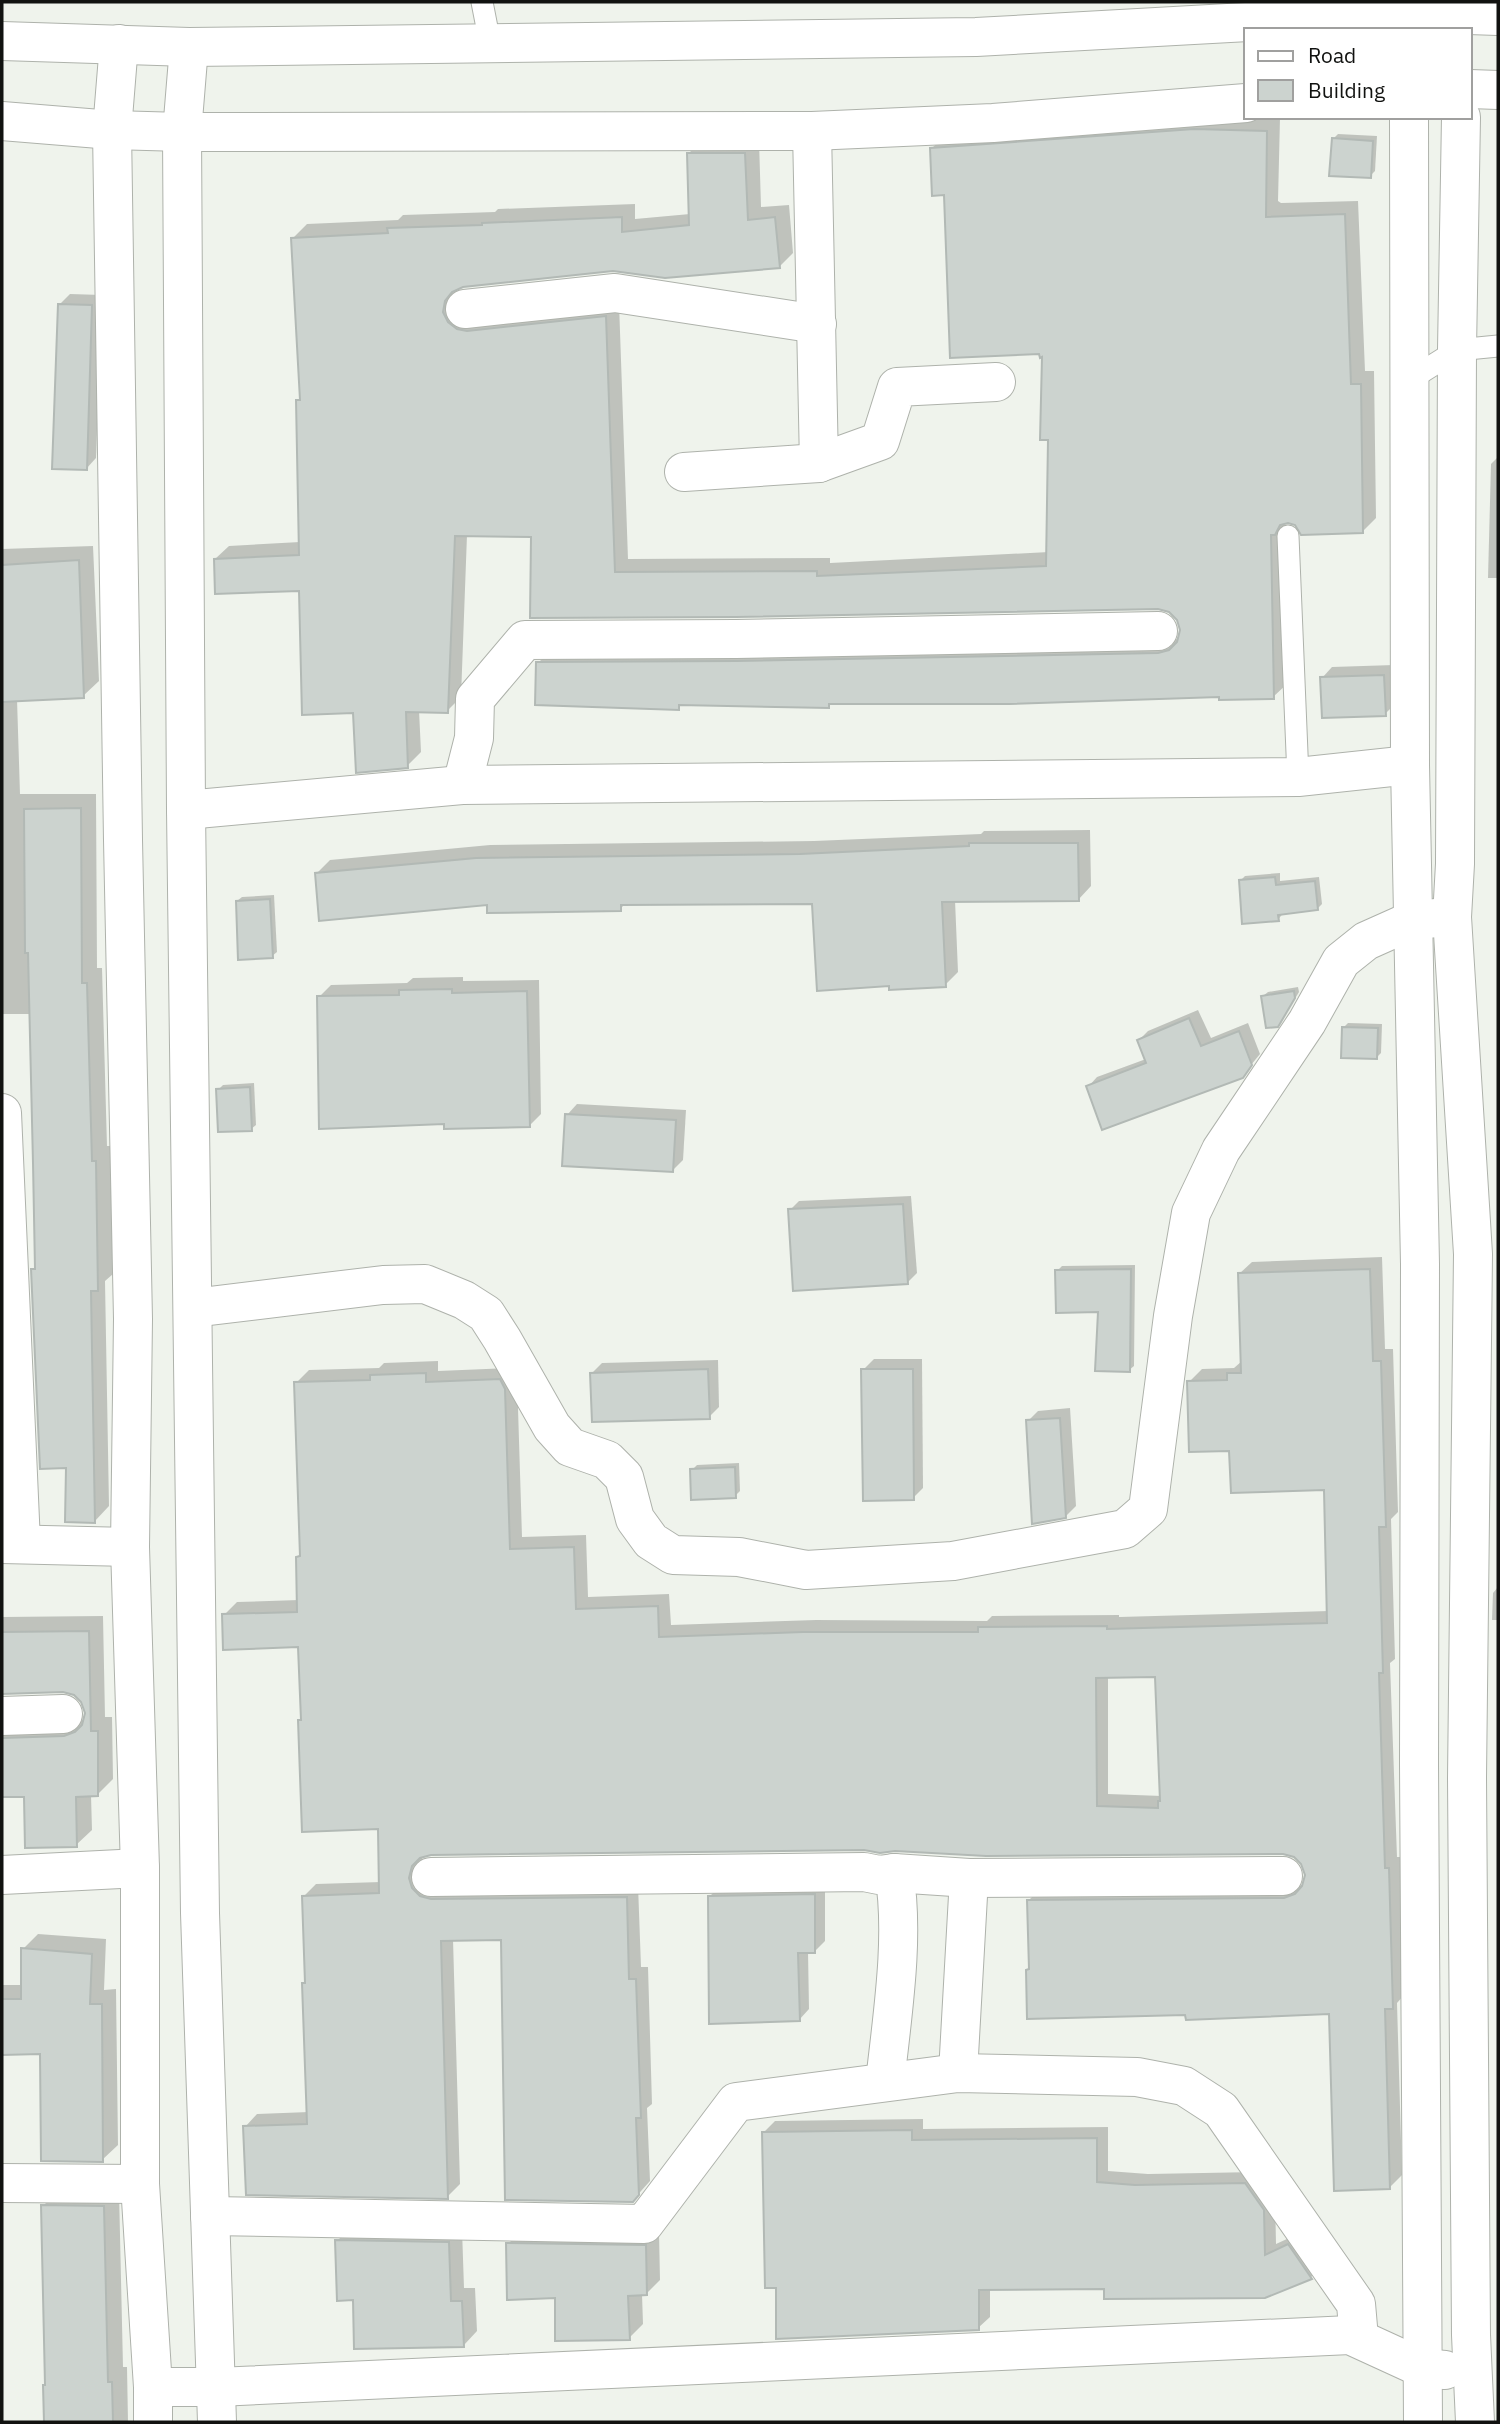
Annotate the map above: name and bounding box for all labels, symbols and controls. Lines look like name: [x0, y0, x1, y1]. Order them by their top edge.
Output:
legend: [1244, 28, 1472, 119]
text: Road: [1308, 41, 1356, 69]
text: Building: [1308, 76, 1385, 104]

